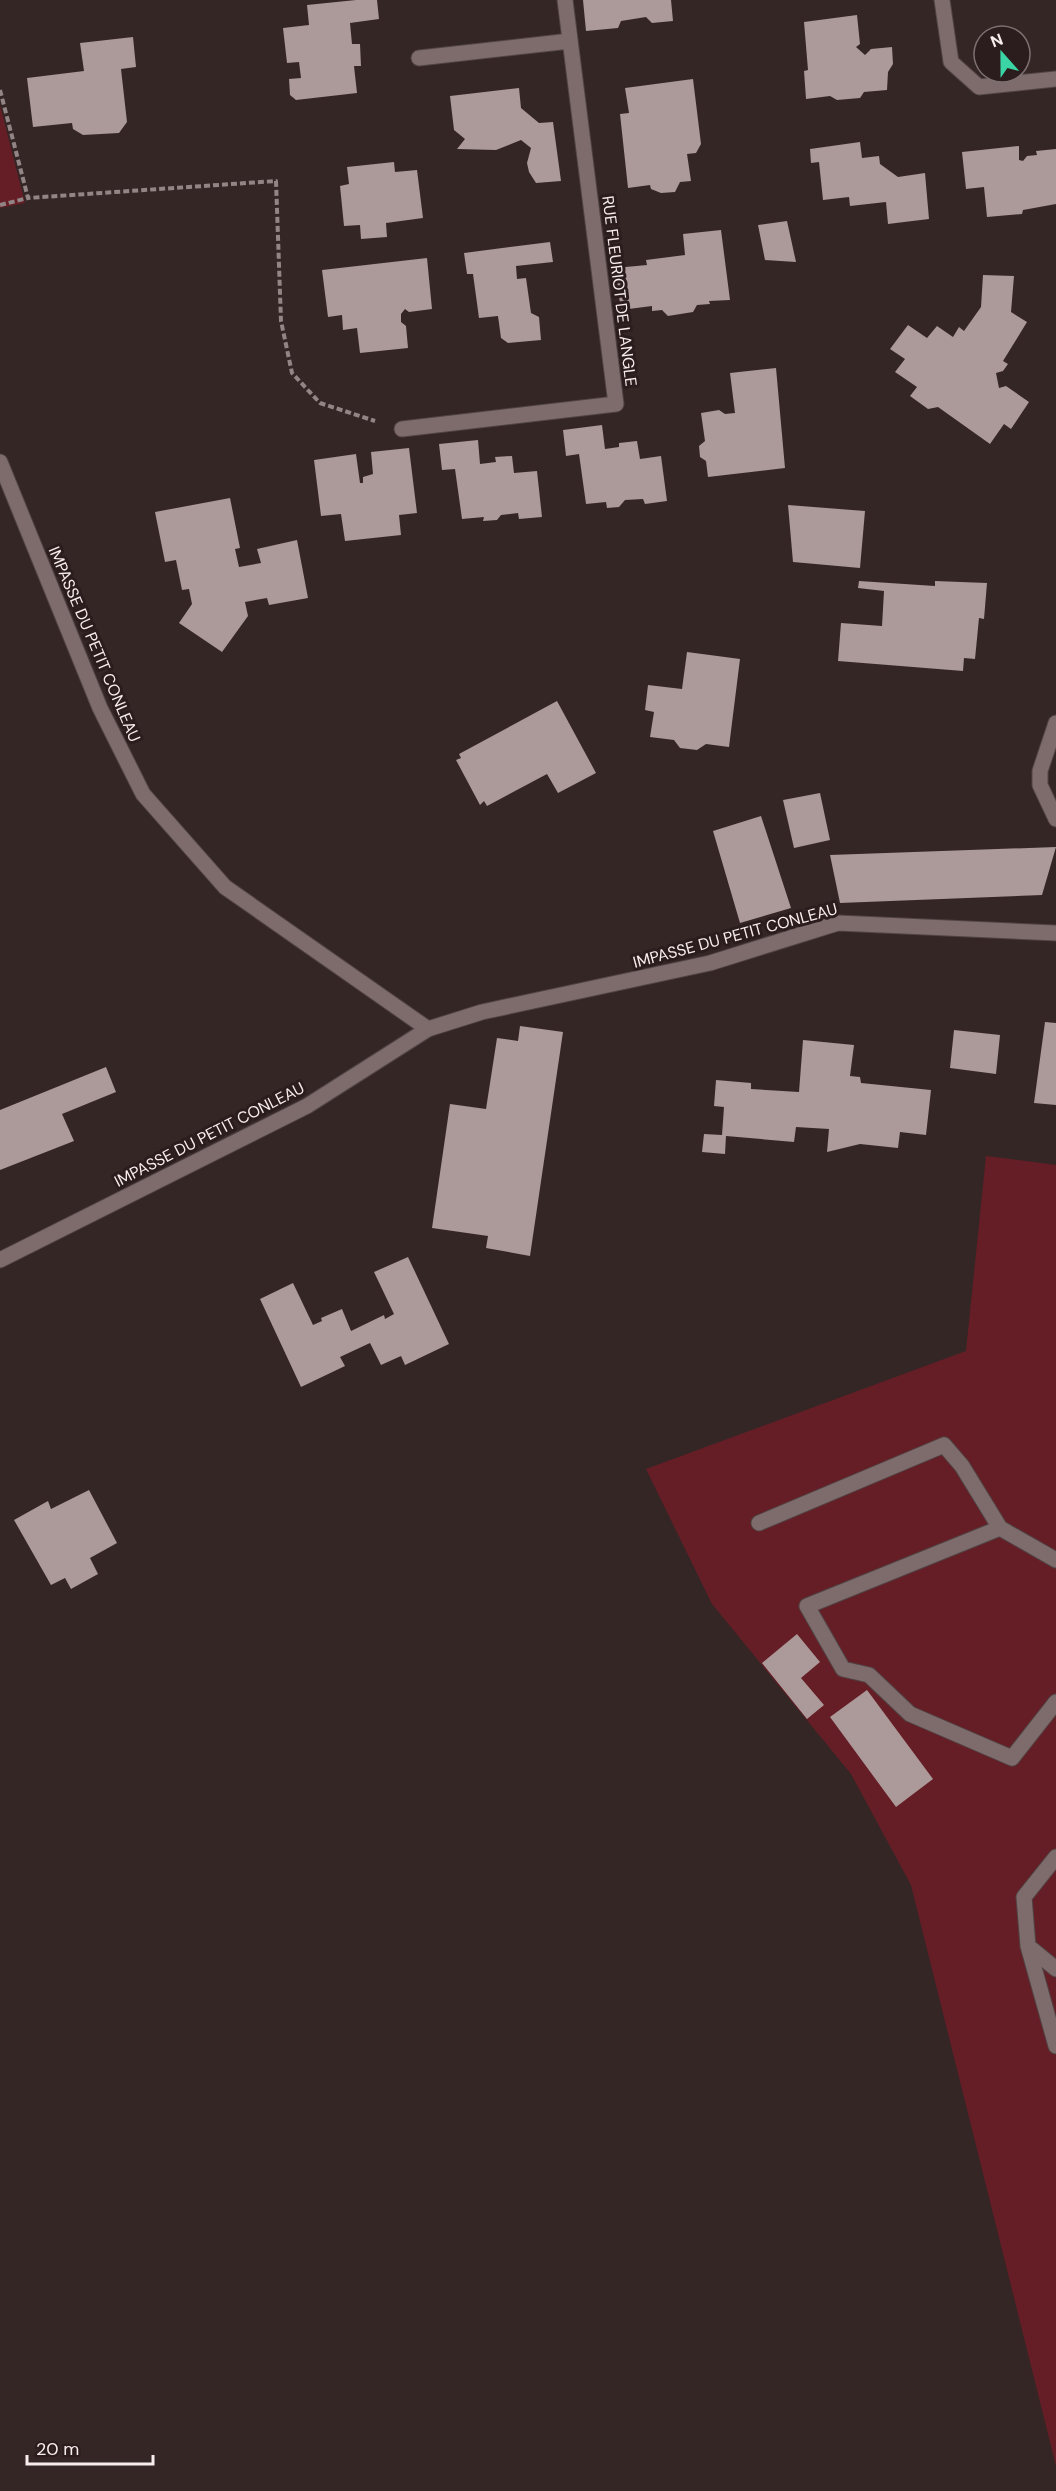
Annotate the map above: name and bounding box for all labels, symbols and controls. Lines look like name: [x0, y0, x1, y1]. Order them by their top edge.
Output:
north arrow: [972, 24, 1032, 84]
text: N: [988, 29, 1006, 52]
street label: RUE FLEURIOT DE LANGLE: [597, 194, 642, 388]
street label: IMPASSE DU PETIT CONLEAU: [44, 543, 145, 745]
street label: IMPASSE DU PETIT CONLEAU: [631, 898, 840, 973]
street label: IMPASSE DU PETIT CONLEAU: [111, 1077, 308, 1192]
scale bar: [27, 2428, 153, 2466]
text: 20 m: [36, 2437, 79, 2461]

